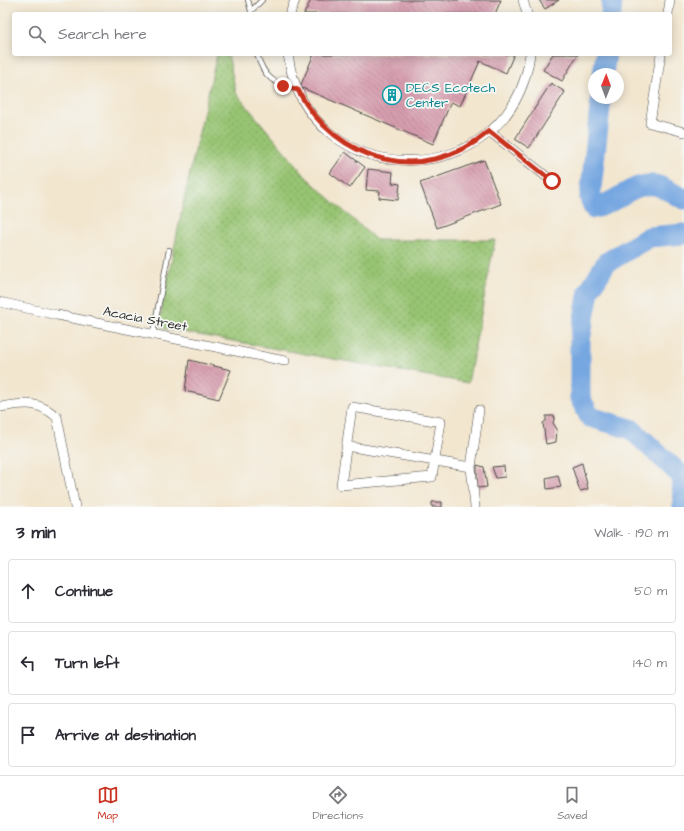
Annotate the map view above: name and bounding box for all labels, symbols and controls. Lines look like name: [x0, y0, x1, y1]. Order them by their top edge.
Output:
search box: [12, 12, 672, 56]
icon: search: [26, 23, 48, 45]
text: Search here: [58, 24, 147, 45]
north arrow: [588, 68, 624, 104]
route end: [274, 77, 292, 95]
place label: DECS Ecotech Center: [406, 79, 496, 112]
building icon: DECS Ecotech Center: [381, 84, 403, 106]
route start: [543, 172, 561, 190]
street label: Acacia Street: [101, 302, 189, 336]
text: 3 min: [16, 521, 56, 545]
text: Walk · 190 m: [594, 524, 668, 542]
icon: ahead: [17, 580, 39, 602]
text: Continue: [55, 581, 113, 602]
text: 50 m: [634, 582, 667, 600]
icon: left: [17, 652, 39, 674]
text: Turn left: [55, 653, 119, 674]
text: 140 m: [633, 654, 667, 672]
icon: arrive: [17, 724, 39, 746]
text: Arrive at destination: [55, 725, 196, 746]
tab: Map: [97, 784, 119, 823]
tab: Directions: [312, 784, 364, 823]
tab: Saved: [557, 784, 587, 823]

